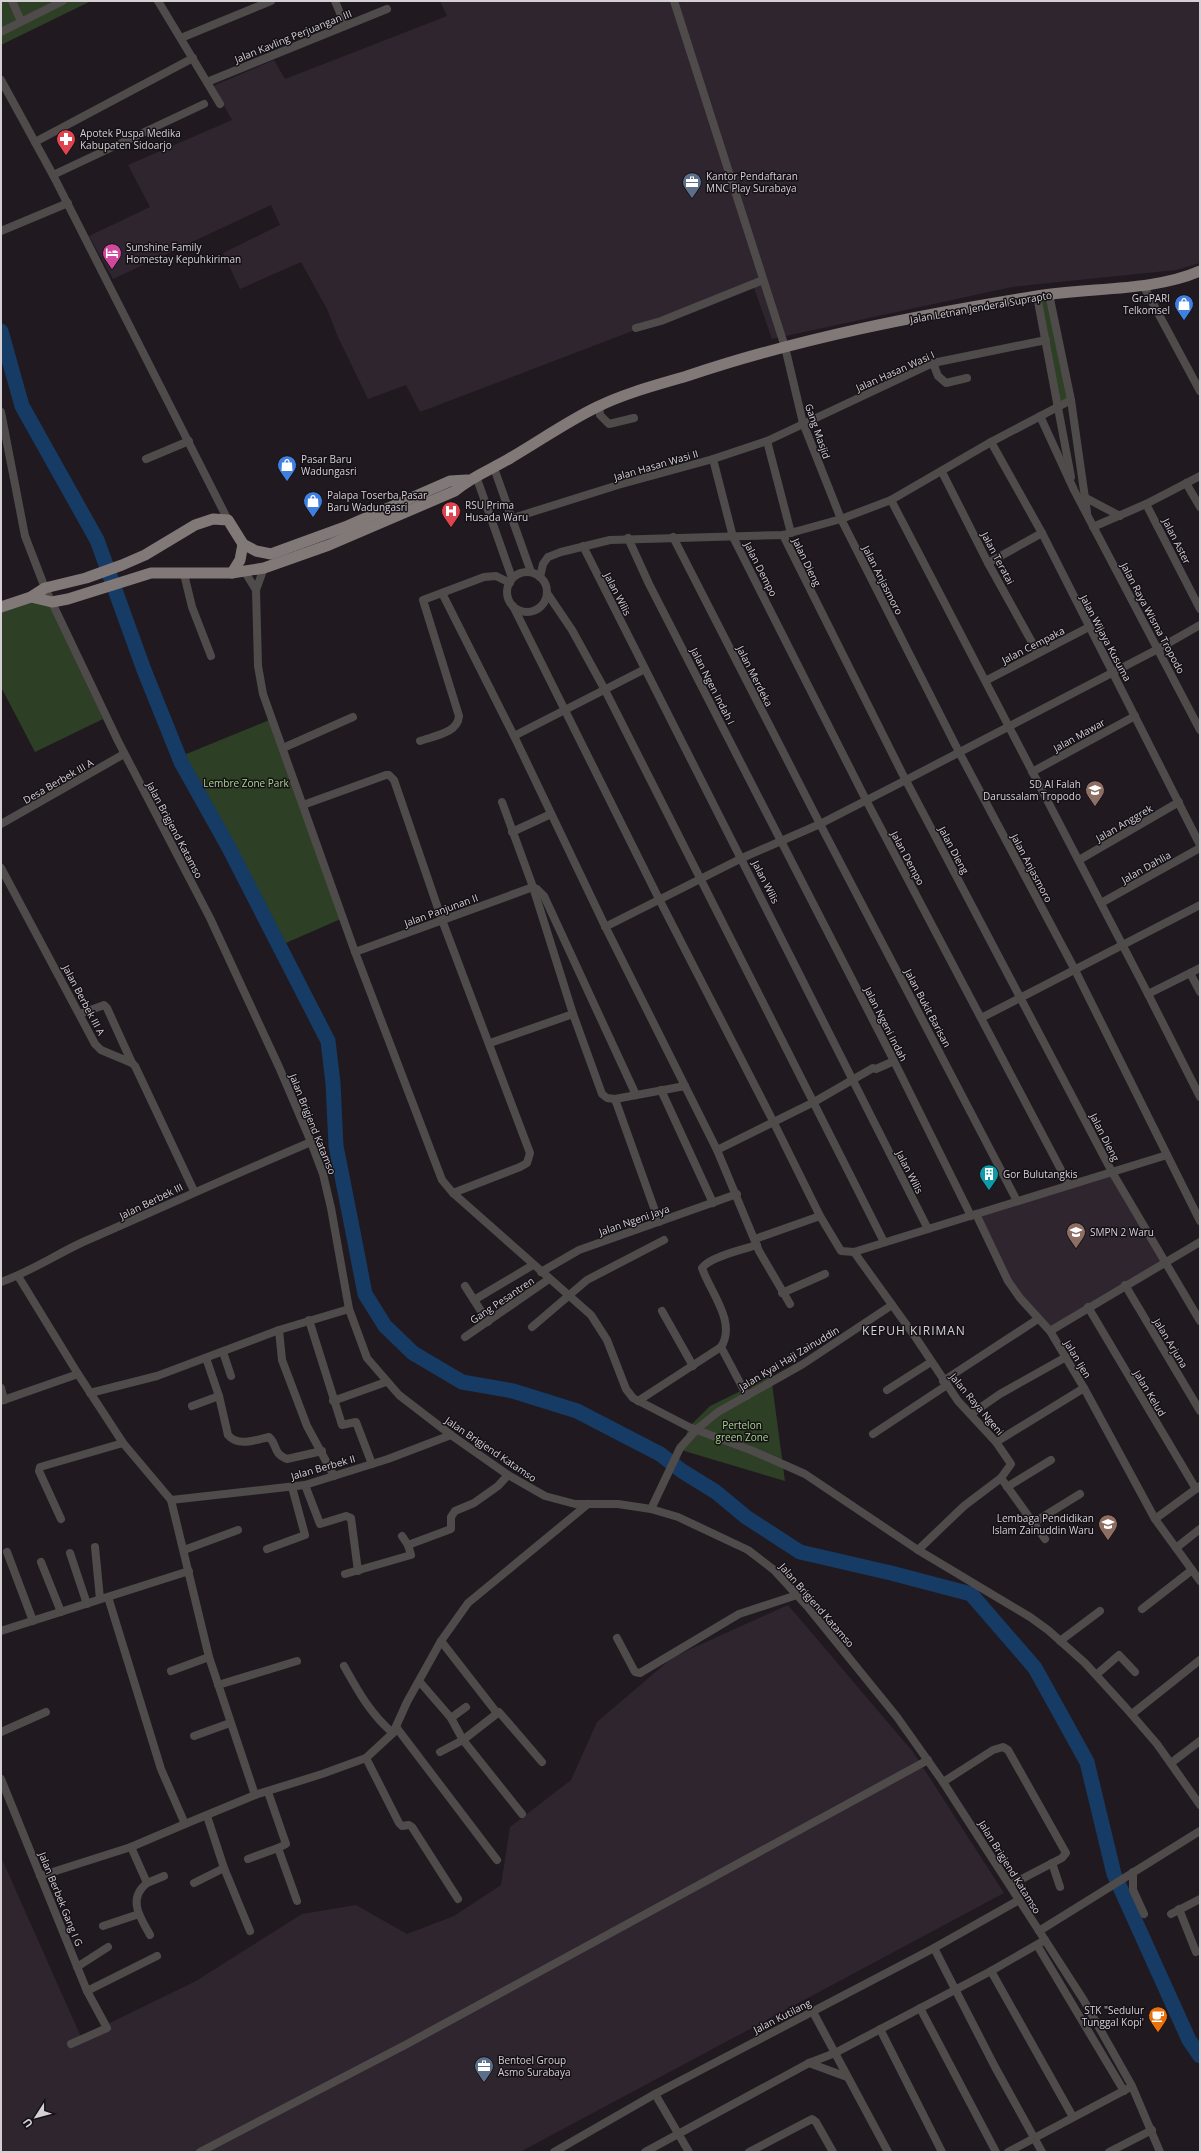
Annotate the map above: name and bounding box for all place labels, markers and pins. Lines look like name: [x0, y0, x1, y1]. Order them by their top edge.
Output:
place label: Apotek Puspa Medika Kabupaten Sidoarjo: [80, 126, 181, 152]
pharmacy icon: Apotek Puspa Medika Kabupaten Sidoarjo: [55, 128, 77, 156]
place label: Kantor Pendaftaran MNC Play Surabaya: [706, 169, 798, 195]
office icon: Kantor Pendaftaran MNC Play Surabaya: [681, 171, 703, 199]
place label: Sunshine Family Homestay Kepuhkiriman: [126, 240, 241, 266]
hotel icon: Sunshine Family Homestay Kepuhkiriman: [101, 242, 123, 270]
place label: GraPARI Telkomsel: [1123, 291, 1170, 317]
shop icon: GraPARI Telkomsel: [1173, 293, 1195, 321]
place label: Pasar Baru Wadungasri: [301, 452, 357, 478]
shop icon: Pasar Baru Wadungasri: [276, 454, 298, 482]
place label: Palapa Toserba Pasar Baru Wadungasri: [327, 488, 427, 514]
shop icon: Palapa Toserba Pasar Baru Wadungasri: [302, 490, 324, 518]
place label: RSU Prima Husada Waru: [465, 498, 528, 524]
hospital icon: RSU Prima Husada Waru: [440, 500, 462, 528]
place label: SD Al Falah Darussalam Tropodo: [983, 777, 1081, 803]
school or university icon: SD Al Falah Darussalam Tropodo: [1084, 779, 1106, 807]
building icon: Gor Bulutangkis: [978, 1163, 1000, 1191]
place label: Gor Bulutangkis: [1003, 1167, 1078, 1181]
school or university icon: SMPN 2 Waru: [1065, 1221, 1087, 1249]
place label: SMPN 2 Waru: [1090, 1225, 1154, 1239]
place label: Lembaga Pendidikan Islam Zainuddin Waru: [992, 1511, 1094, 1537]
school or university icon: Lembaga Pendidikan Islam Zainuddin Waru: [1097, 1513, 1119, 1541]
place label: STK "Sedulur Tunggal Kopi': [1082, 2003, 1144, 2029]
cafe icon: STK "Sedulur Tunggal Kopi': [1147, 2005, 1169, 2033]
place label: Bentoel Group Asmo Surabaya: [498, 2053, 570, 2079]
office icon: Bentoel Group Asmo Surabaya: [473, 2055, 495, 2083]

